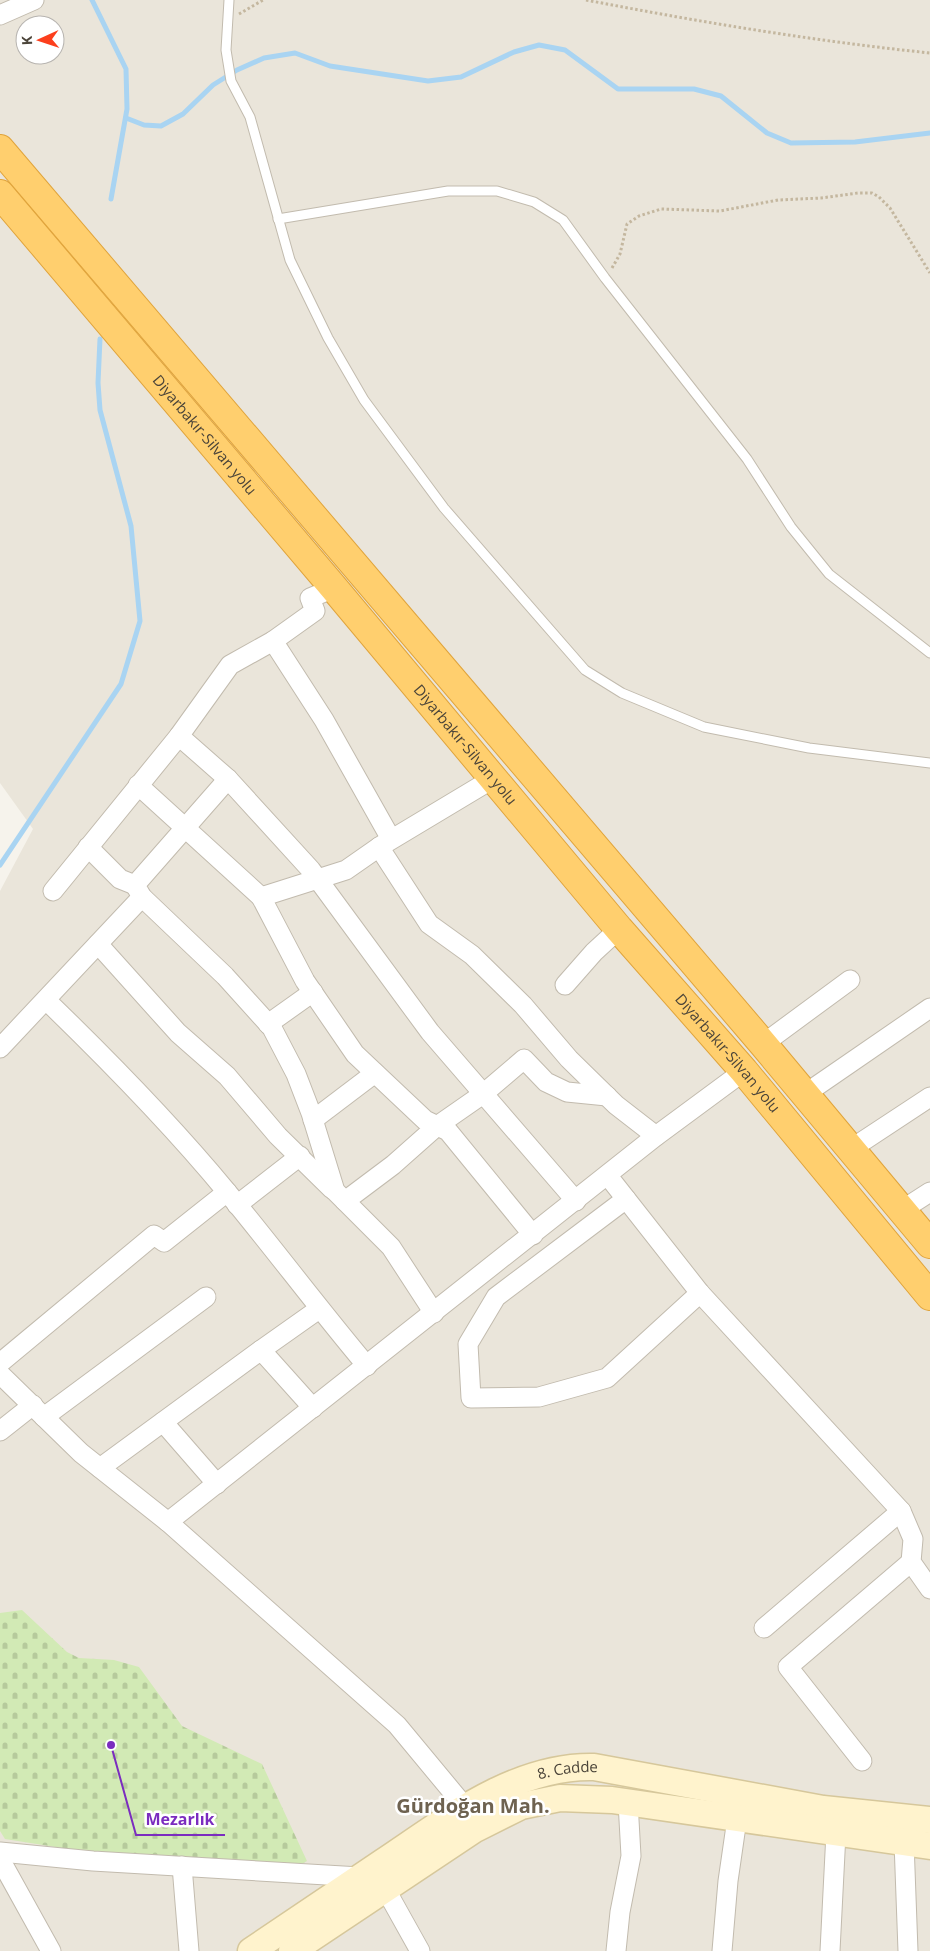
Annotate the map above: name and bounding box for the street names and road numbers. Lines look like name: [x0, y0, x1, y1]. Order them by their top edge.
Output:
street label: Diyarbakır-Silvan yolu: [149, 370, 262, 499]
street label: Diyarbakır-Silvan yolu: [410, 680, 522, 809]
street label: Diyarbakır-Silvan yolu: [671, 989, 785, 1116]
street label: 8. Cadde: [535, 1756, 598, 1783]

